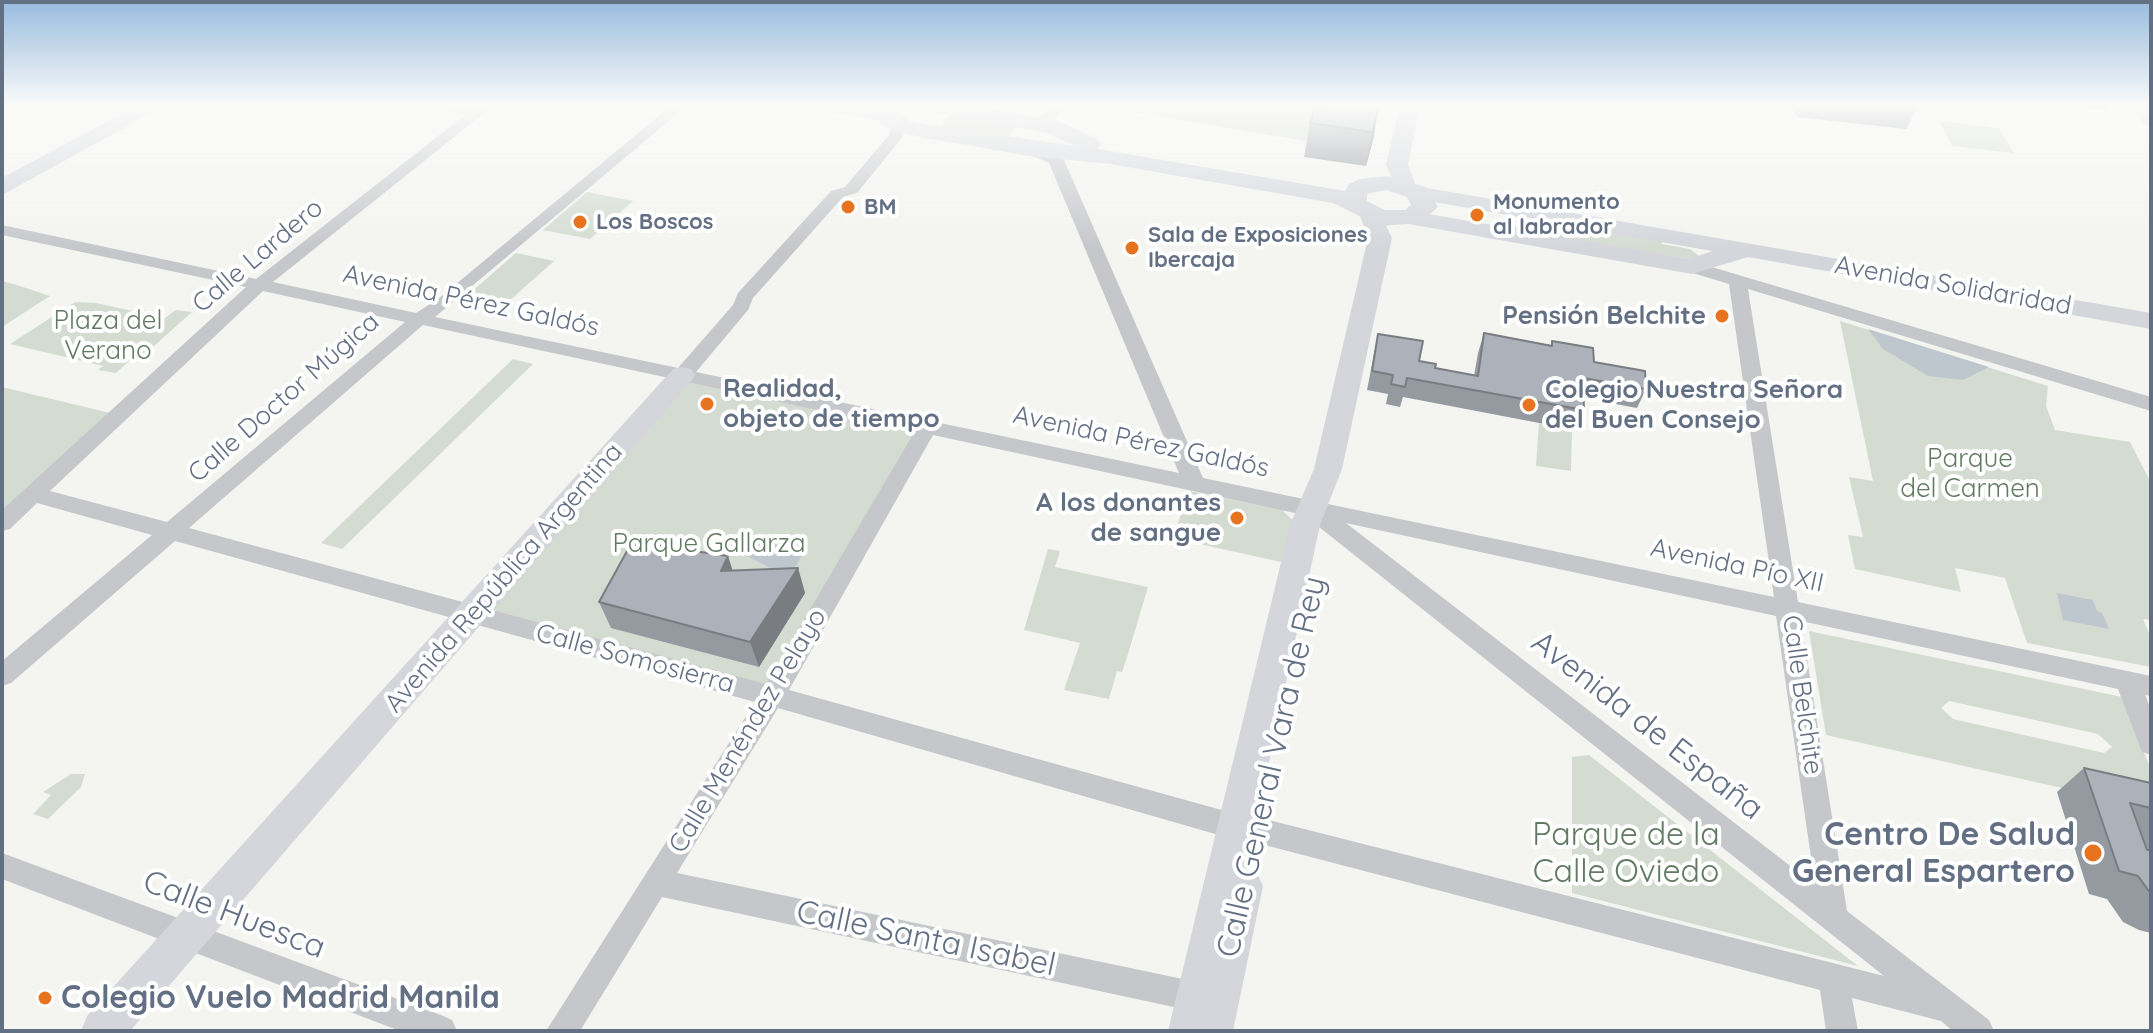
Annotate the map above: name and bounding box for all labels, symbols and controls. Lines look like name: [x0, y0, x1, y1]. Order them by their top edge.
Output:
place label: Monumento al labrador: [1493, 189, 1620, 240]
street label: Calle Lardero: [186, 192, 330, 320]
place label: BM: [864, 194, 896, 220]
marker: BM: [839, 198, 857, 216]
marker: Monumento al labrador: [1468, 206, 1486, 224]
place label: Los Boscos: [596, 209, 713, 235]
marker: Los Boscos: [571, 213, 589, 231]
place label: Sala de Exposiciones Ibercaja: [1148, 222, 1368, 274]
marker: Sala de Exposiciones Ibercaja: [1123, 239, 1141, 257]
street label: Avenida Solidaridad: [1832, 250, 2074, 322]
street label: Avenida Pérez Galdós: [340, 259, 602, 343]
place label: Pensión Belchite: [1502, 300, 1706, 332]
park label: Plaza del Verano: [54, 305, 162, 366]
street label: Calle Doctor Múgica: [182, 307, 386, 489]
marker: Pensión Belchite: [1713, 307, 1731, 325]
place label: Realidad, objeto de tiempo: [723, 373, 940, 434]
place label: Colegio Nuestra Señora del Buen Consejo: [1545, 374, 1843, 436]
marker: Realidad, objeto de tiempo: [698, 395, 716, 413]
marker: Colegio Nuestra Señora del Buen Consejo: [1520, 396, 1538, 414]
street label: Avenida Pérez Galdós: [1010, 400, 1272, 484]
street label: Avenida República Argentina: [378, 437, 630, 719]
park label: Parque del Carmen: [1900, 443, 2040, 504]
place label: A los donantes de sangue: [1036, 487, 1221, 548]
marker: A los donantes de sangue: [1228, 509, 1246, 527]
park label: Parque Gallarza: [612, 528, 806, 560]
street label: Avenida Pío XII: [1648, 532, 1826, 600]
street label: Calle General Vara de Rey: [1209, 573, 1335, 961]
street label: Calle Menéndez Pelayo: [663, 603, 833, 859]
street label: Calle Belchite: [1775, 613, 1829, 777]
street label: Calle Somosierra: [533, 618, 737, 700]
street label: Avenida de España: [1523, 624, 1771, 828]
park label: Parque de la Calle Oviedo: [1532, 816, 1720, 891]
place label: Centro De Salud General Espartero: [1792, 816, 2075, 891]
marker: Centro De Salud General Espartero: [2082, 842, 2104, 864]
street label: Calle Huesca: [138, 863, 330, 967]
street label: Calle Santa Isabel: [793, 893, 1059, 985]
place label: Colegio Vuelo Madrid Manila: [61, 979, 500, 1017]
marker: Colegio Vuelo Madrid Manila: [36, 989, 54, 1007]

